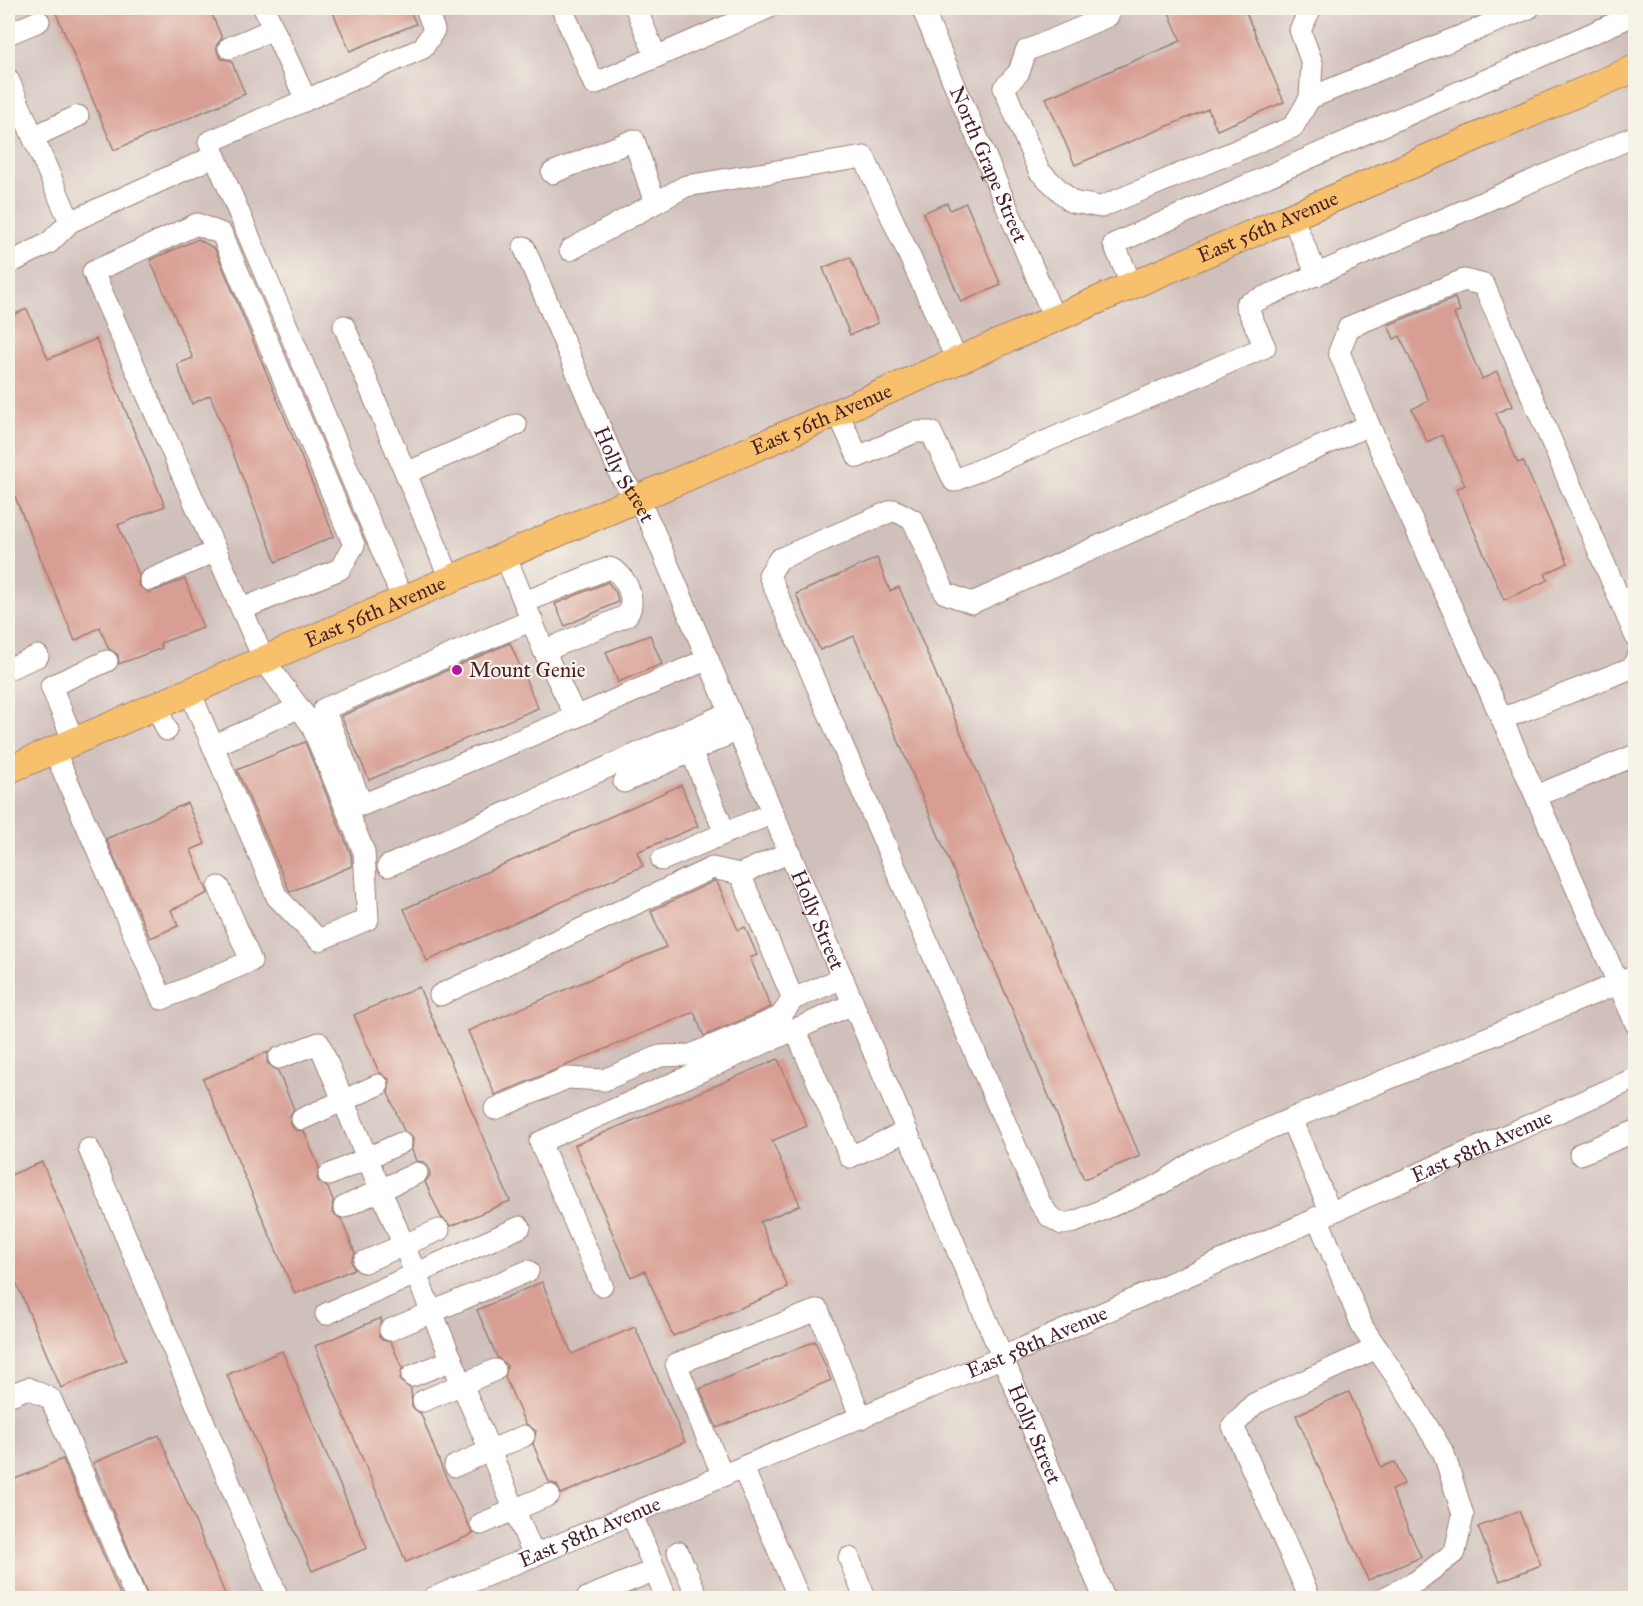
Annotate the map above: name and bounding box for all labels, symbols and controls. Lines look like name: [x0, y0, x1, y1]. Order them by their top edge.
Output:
street label: North Grape Street: [944, 82, 1034, 247]
street label: East 56th Avenue: [1193, 185, 1342, 269]
street label: East 56th Avenue: [747, 377, 896, 461]
street label: Holly Street: [588, 422, 661, 528]
street label: East 56th Avenue: [301, 570, 450, 653]
place label: Mount Genie: [469, 657, 586, 683]
marker: Mount Genie: [450, 663, 464, 677]
street label: Holly Street: [785, 866, 851, 974]
street label: East 58th Avenue: [1407, 1104, 1556, 1188]
street label: East 58th Avenue: [963, 1300, 1112, 1384]
street label: Holly Street: [1002, 1380, 1068, 1488]
street label: East 58th Avenue: [515, 1490, 665, 1573]

